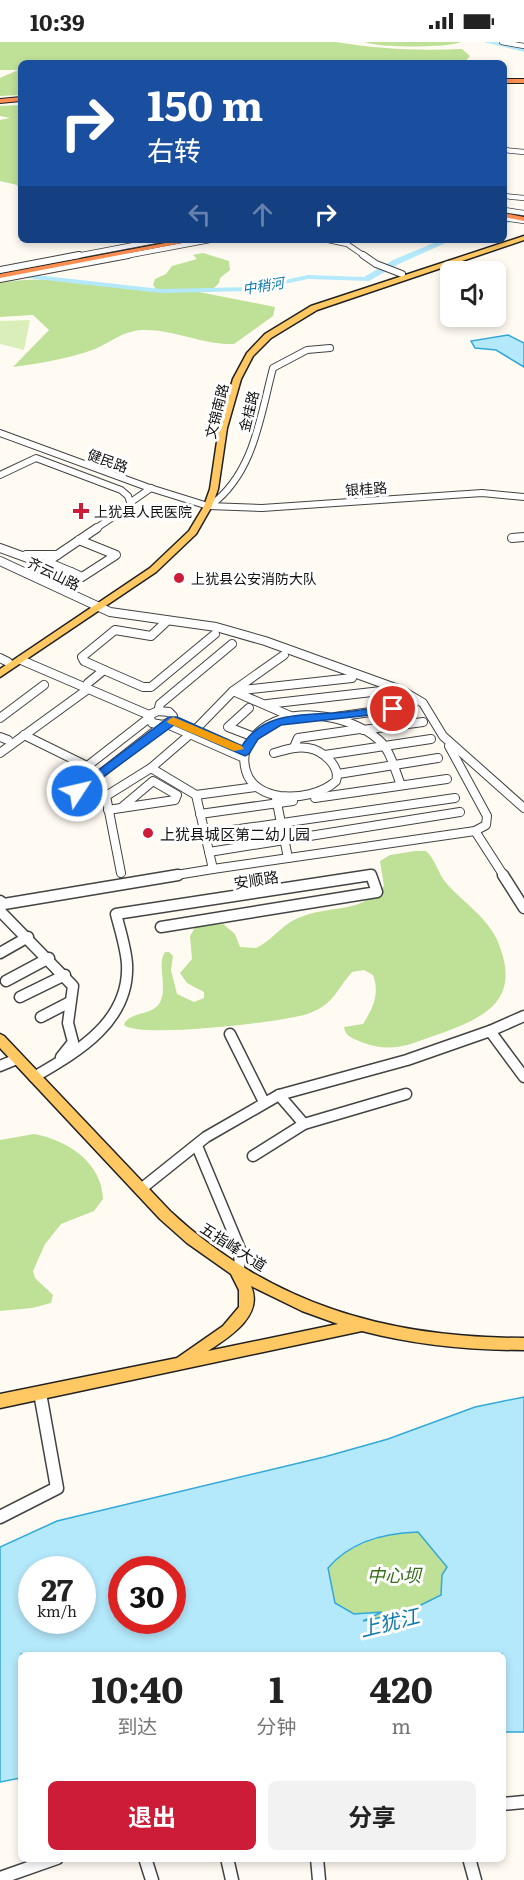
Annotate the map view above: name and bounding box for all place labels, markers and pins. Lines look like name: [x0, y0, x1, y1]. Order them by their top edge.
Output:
place label: 上犹县人民医院: [94, 501, 192, 521]
marker: 上犹县人民医院: [72, 502, 90, 520]
place label: 上犹县公安消防大队: [191, 568, 317, 588]
marker: 上犹县公安消防大队: [172, 571, 186, 585]
pin: [367, 683, 418, 734]
place label: 上犹县城区第二幼儿园: [160, 822, 310, 845]
marker: 上犹县城区第二幼儿园: [141, 826, 155, 840]

